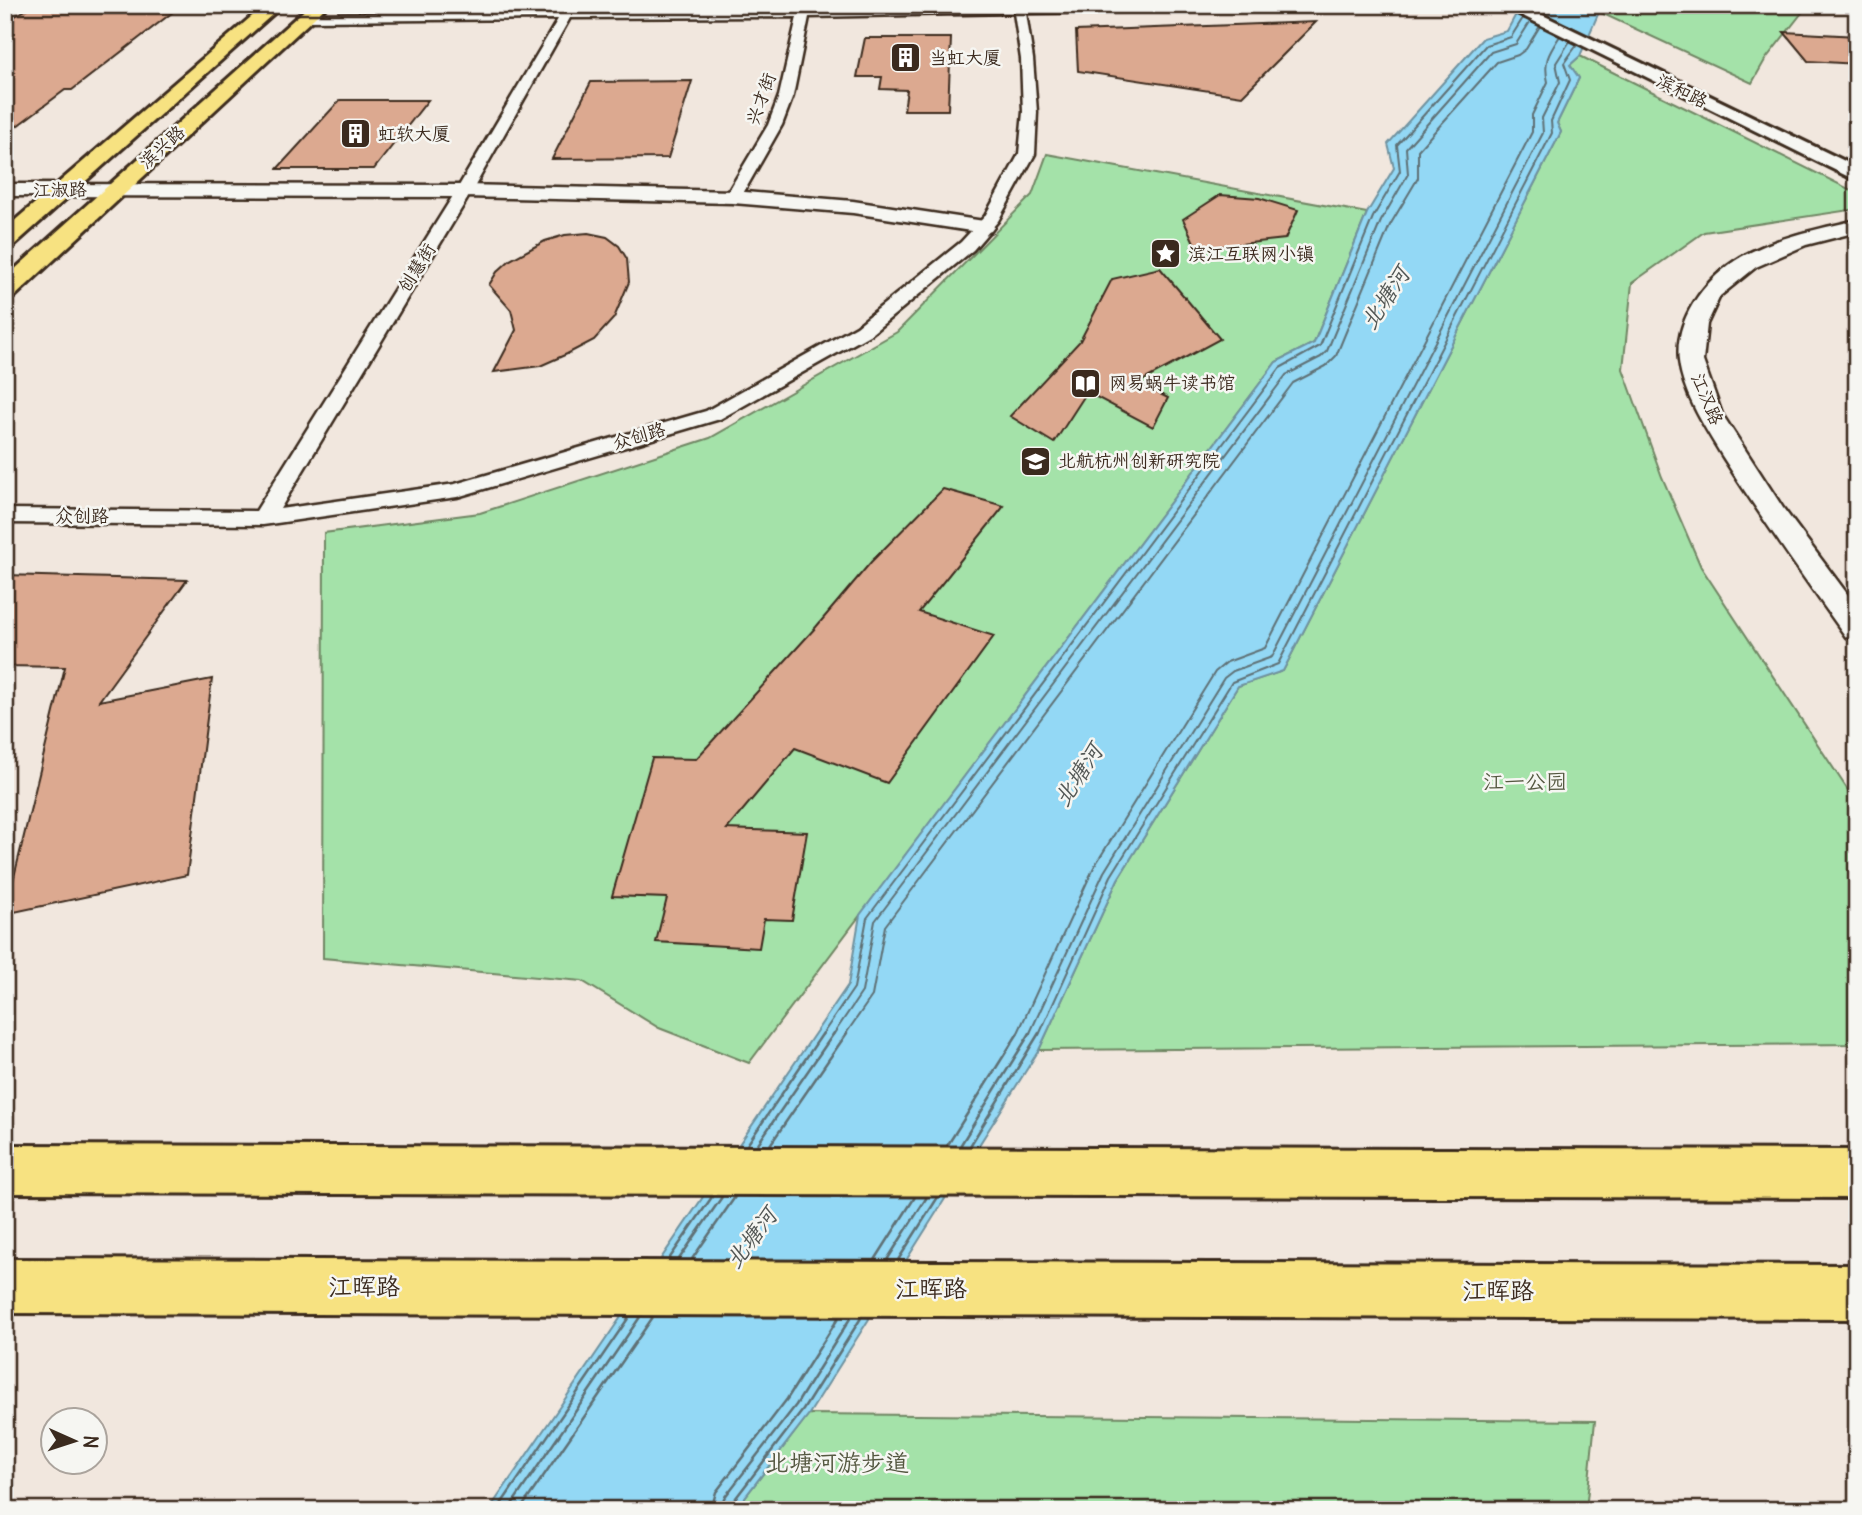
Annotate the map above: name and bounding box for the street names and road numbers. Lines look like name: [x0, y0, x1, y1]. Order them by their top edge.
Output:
street label: 滨和路: [1653, 68, 1712, 113]
street label: 兴才街: [740, 70, 781, 128]
street label: 滨兴路: [134, 120, 189, 173]
street label: 江淑路: [33, 178, 87, 201]
street label: 创慧街: [393, 239, 441, 297]
street label: 江汉路: [1686, 369, 1729, 428]
street label: 众创路: [610, 417, 668, 454]
street label: 众创路: [55, 504, 109, 527]
street label: 江晖路: [328, 1271, 400, 1301]
street label: 江晖路: [895, 1273, 967, 1303]
street label: 江晖路: [1462, 1275, 1534, 1305]

